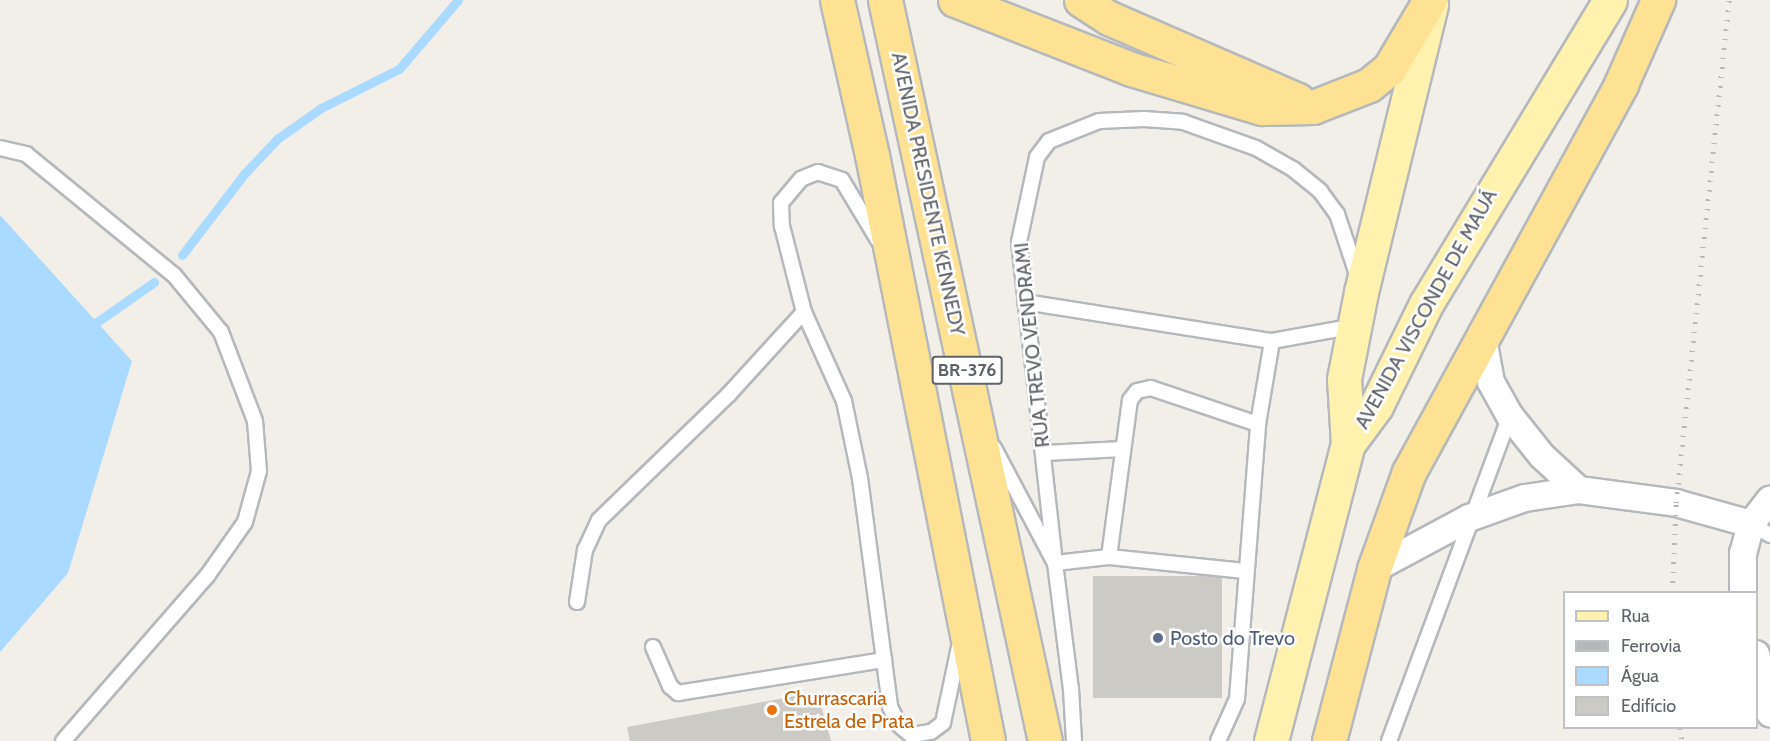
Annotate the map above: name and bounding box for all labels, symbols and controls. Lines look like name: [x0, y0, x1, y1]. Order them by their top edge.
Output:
street label: AVENIDA PRESIDENTE KENNEDY: [886, 50, 970, 338]
street label: AVENIDA VISCONDE DE MAUÁ: [1350, 185, 1502, 433]
street label: RUA TREVO VENDRAMI: [1009, 241, 1055, 449]
road number: BR-376: [931, 355, 1003, 385]
legend: [1563, 591, 1758, 729]
text: Rua: [1621, 605, 1650, 627]
place label: Posto do Trevo: [1170, 626, 1295, 650]
marker: Posto do Trevo: [1151, 631, 1165, 645]
text: Ferrovia: [1621, 635, 1681, 657]
text: Água: [1621, 665, 1659, 687]
place label: Churrascaria Estrela de Prata: [784, 686, 914, 733]
text: Edifício: [1621, 695, 1676, 717]
marker: Churrascaria Estrela de Prata: [765, 703, 779, 717]

